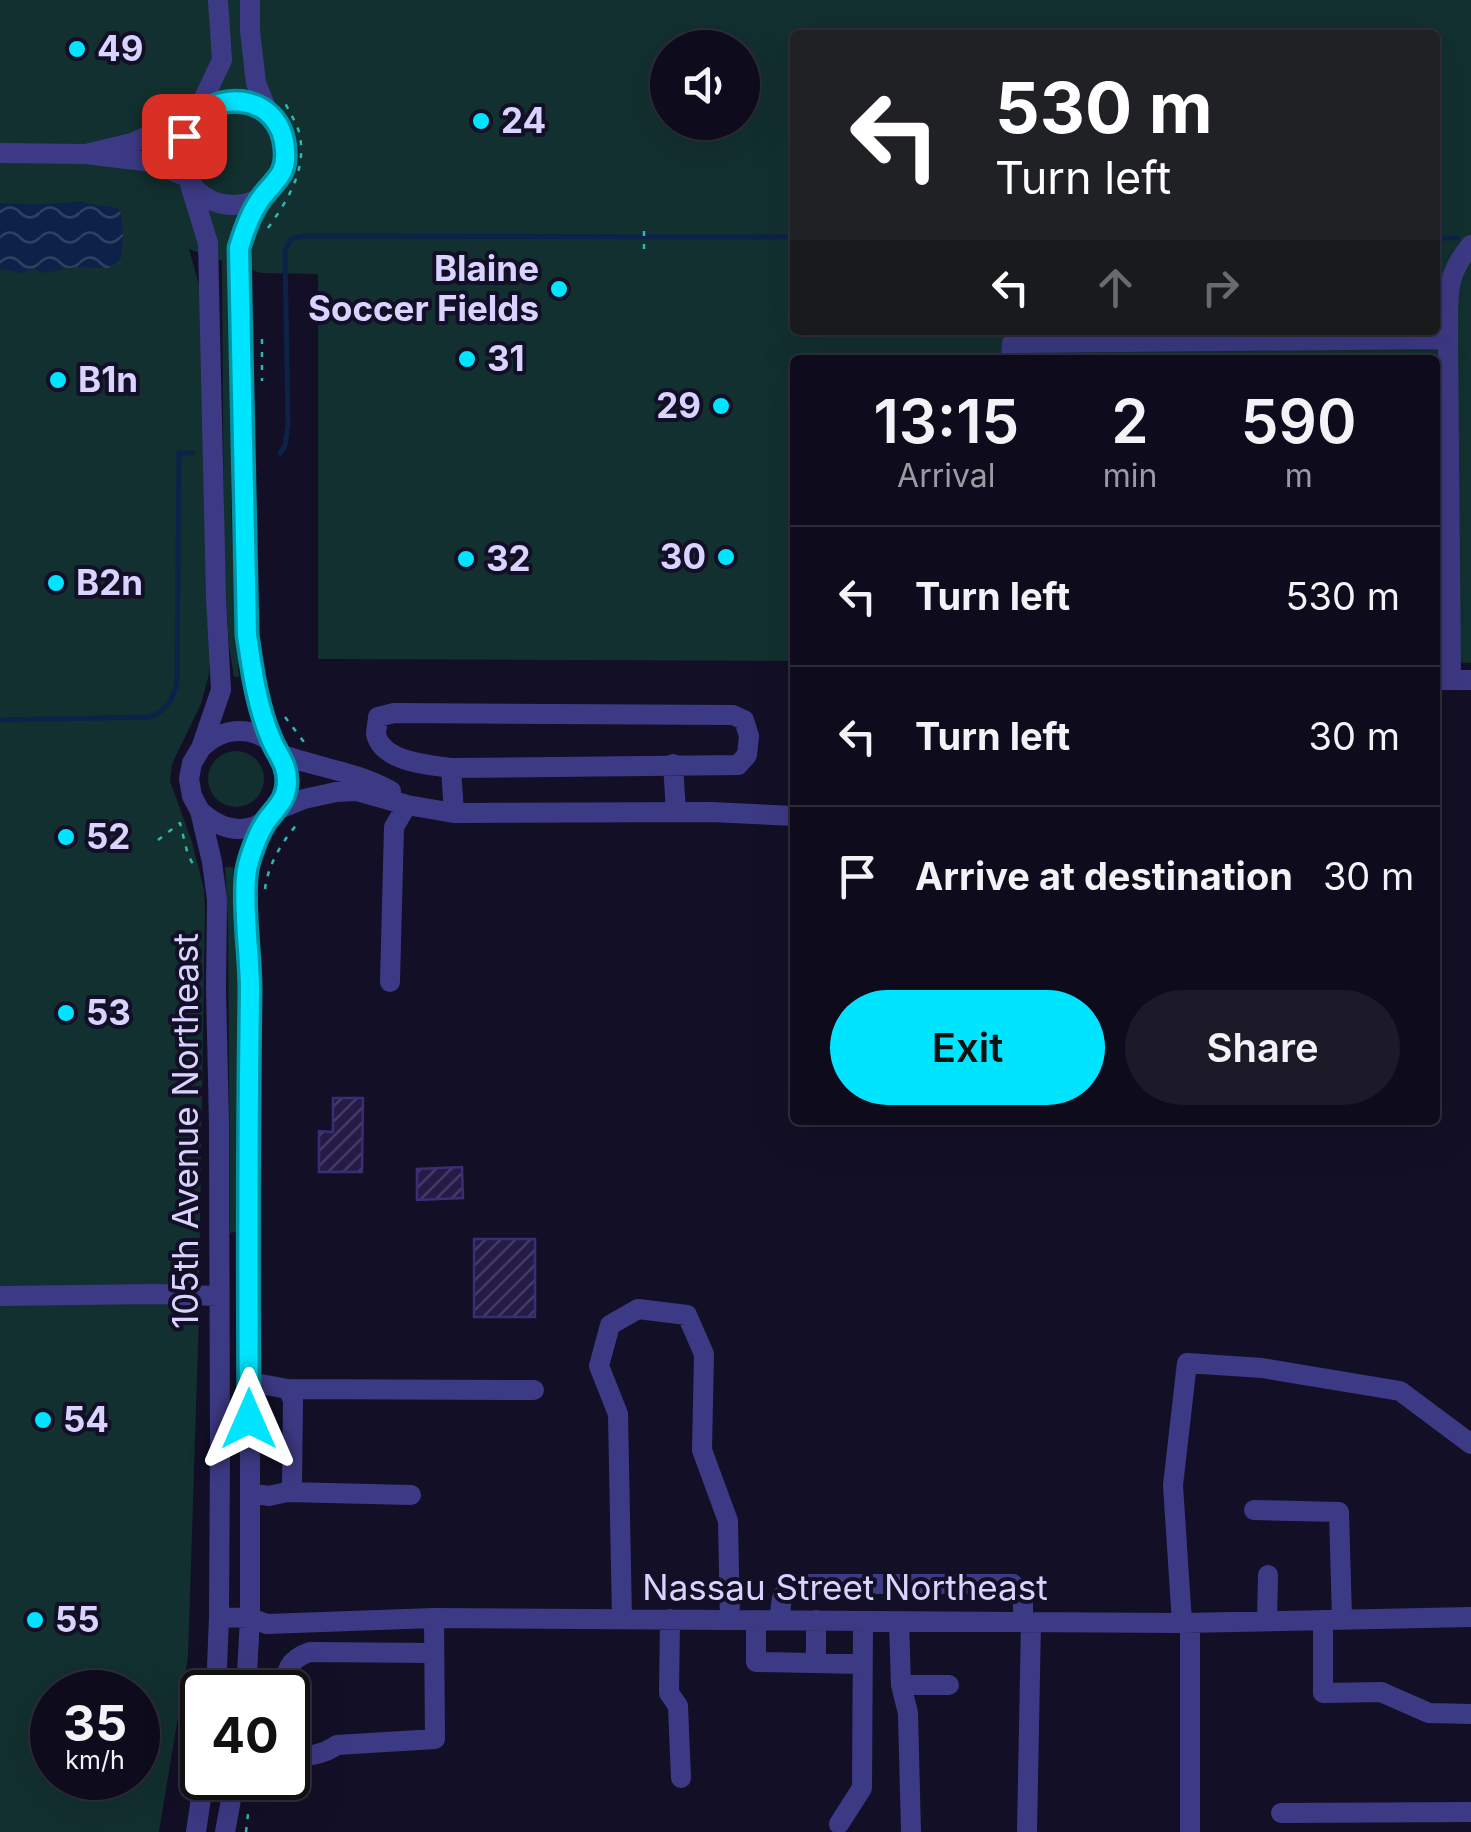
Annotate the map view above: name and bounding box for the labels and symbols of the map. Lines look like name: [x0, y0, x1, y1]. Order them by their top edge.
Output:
place label: 49: [97, 27, 143, 69]
marker: 49: [66, 38, 88, 60]
pin: [142, 94, 227, 179]
place label: 24: [501, 99, 546, 141]
marker: 24: [470, 110, 492, 132]
place label: Blaine Soccer Fields: [308, 247, 539, 329]
marker: Blaine Soccer Fields: [548, 278, 570, 300]
place label: 31: [487, 337, 525, 379]
marker: 31: [456, 348, 478, 370]
place label: B1n: [78, 358, 138, 400]
marker: B1n: [47, 369, 69, 391]
place label: 29: [656, 384, 701, 426]
marker: 29: [710, 395, 732, 417]
place label: 30: [660, 535, 706, 577]
place label: 32: [486, 537, 531, 579]
marker: 30: [715, 546, 737, 568]
marker: 32: [455, 548, 477, 570]
place label: B2n: [76, 561, 143, 603]
marker: B2n: [45, 572, 67, 594]
place label: 52: [86, 815, 130, 857]
marker: 52: [55, 826, 77, 848]
street label: 105th Avenue Northeast: [164, 933, 206, 1329]
place label: 53: [86, 991, 131, 1033]
marker: 53: [55, 1002, 77, 1024]
position arrow: [197, 1367, 301, 1471]
place label: 54: [63, 1398, 109, 1440]
marker: 54: [32, 1409, 54, 1431]
street label: Nassau Street Northeast: [642, 1566, 1048, 1608]
place label: 55: [55, 1598, 100, 1640]
marker: 55: [24, 1609, 46, 1631]
speed limit sign: 40: [180, 1670, 310, 1800]

